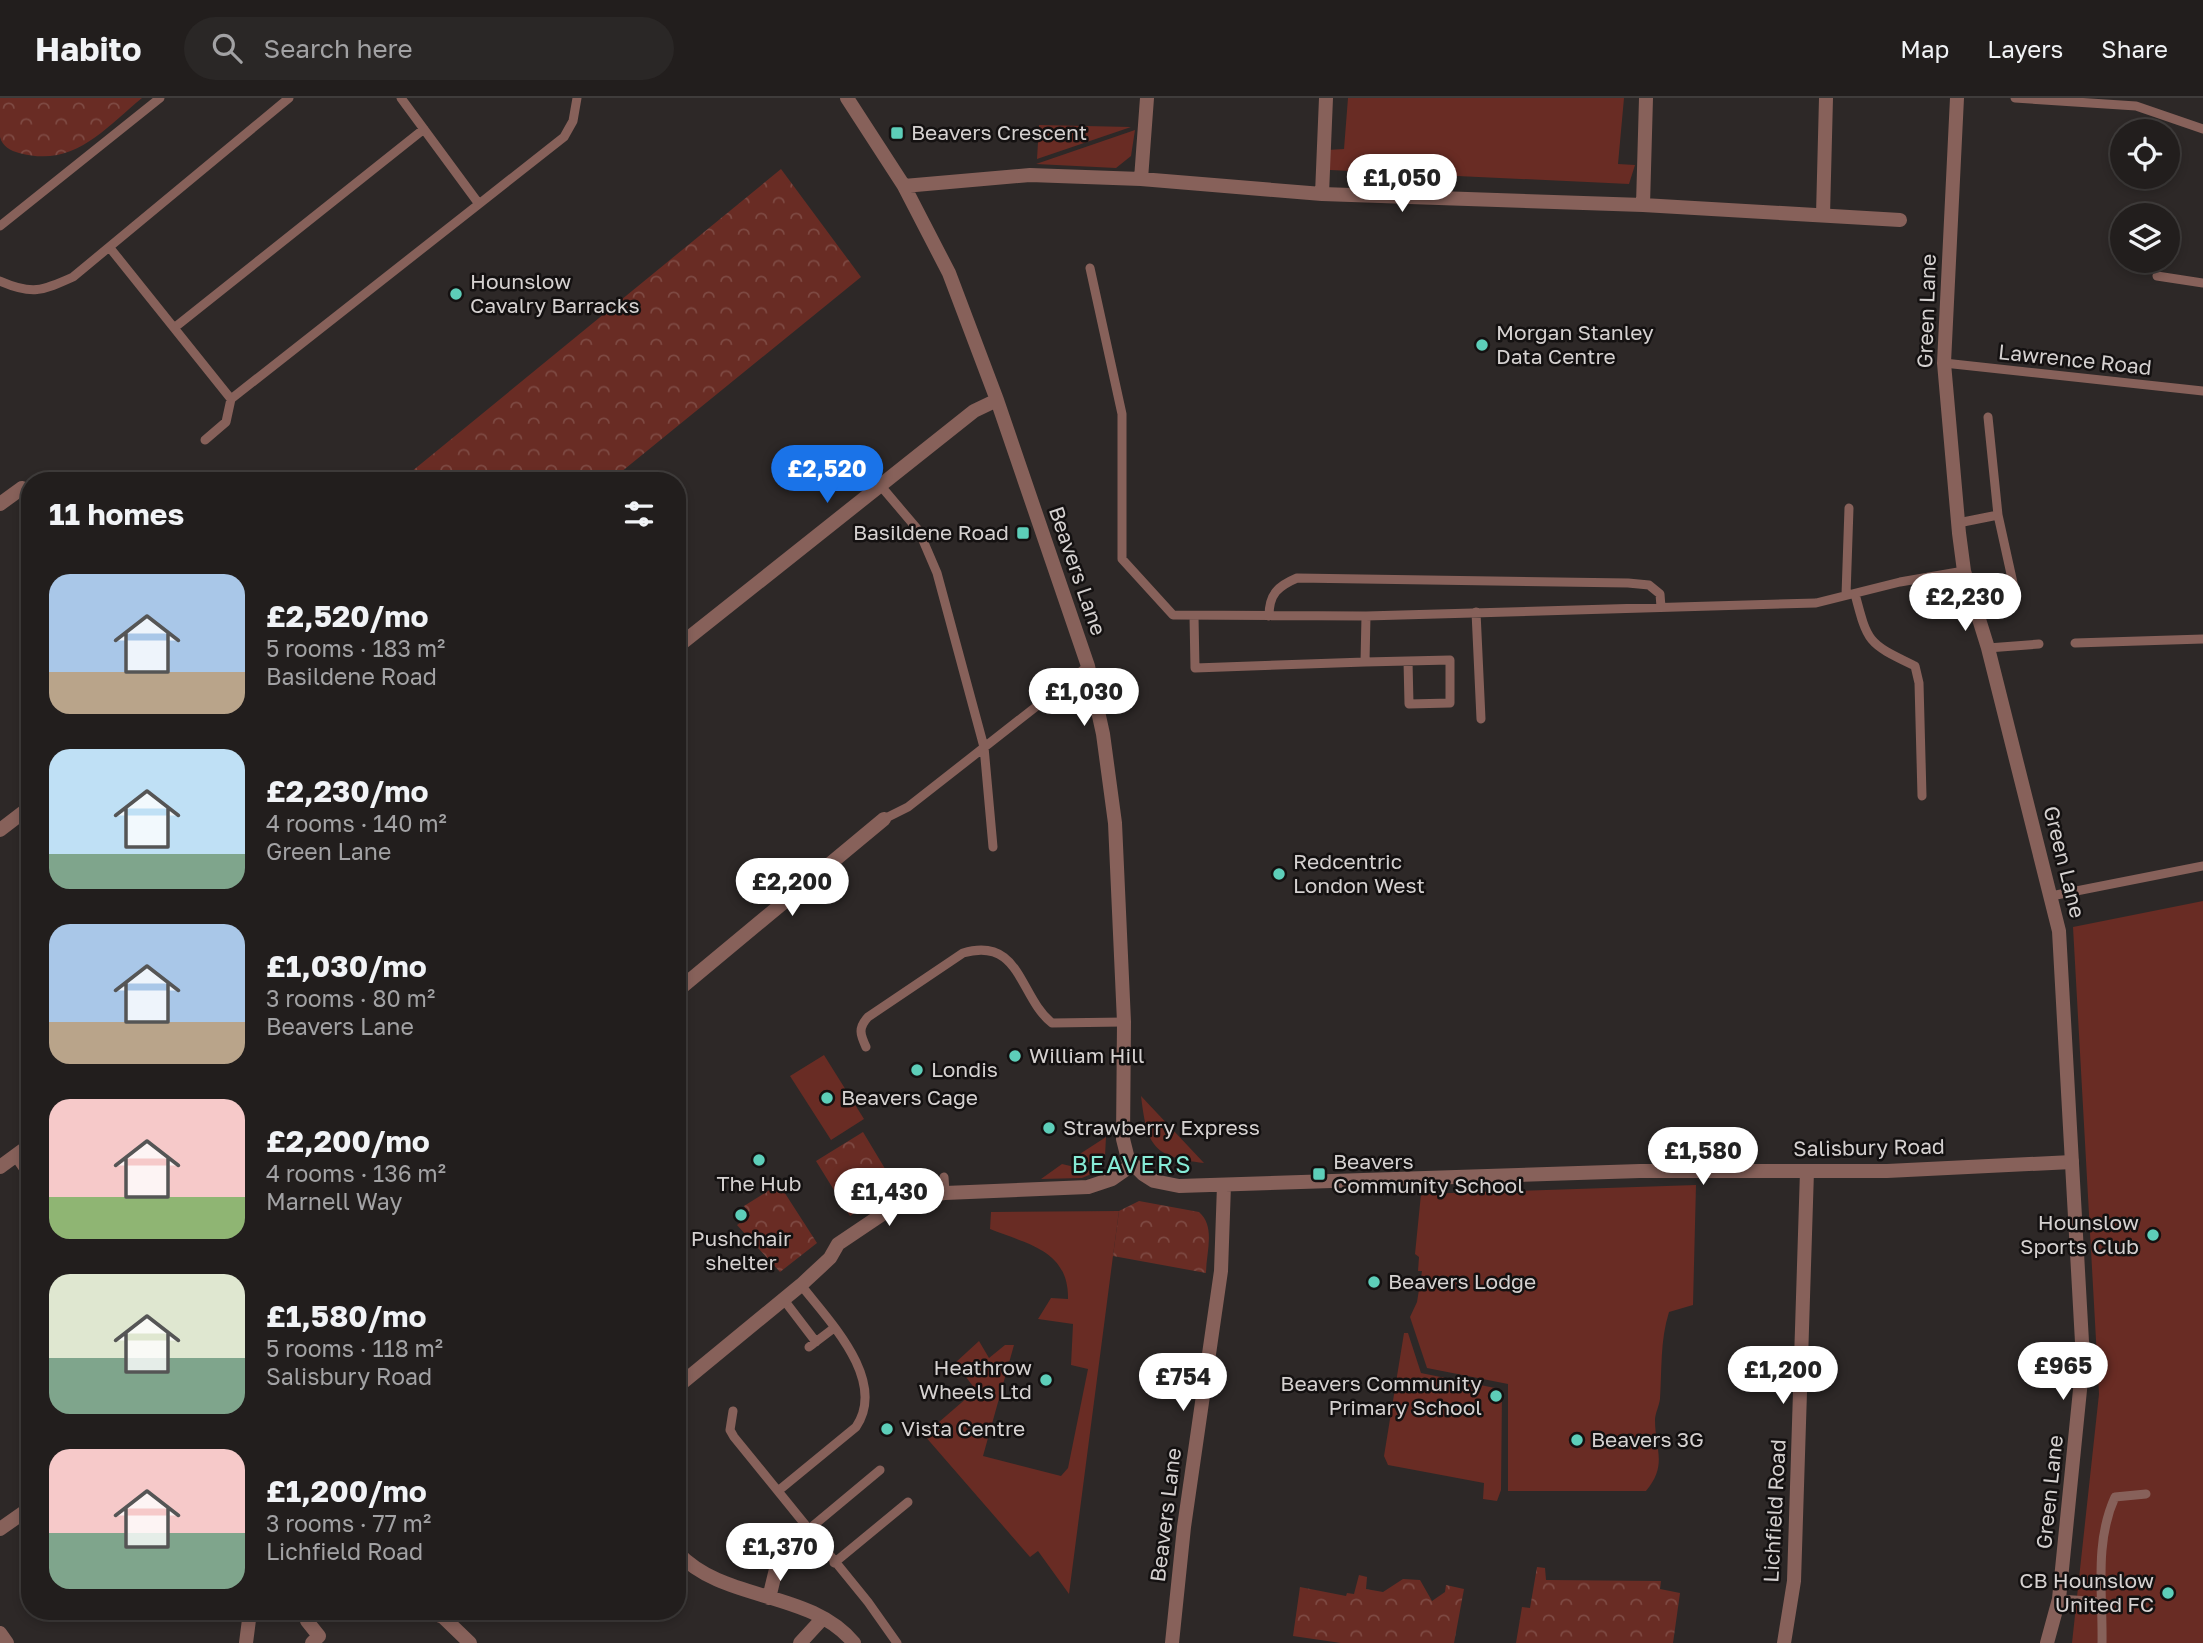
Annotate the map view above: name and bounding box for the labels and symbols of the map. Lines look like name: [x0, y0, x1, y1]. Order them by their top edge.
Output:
place label: Beavers Crescent: [911, 119, 1087, 145]
marker: Beavers Crescent: [889, 125, 905, 141]
pin: £1,050: [1345, 155, 1459, 214]
street label: Green Lane: [1911, 253, 1941, 369]
place label: Hounslow Cavalry Barracks: [470, 268, 640, 318]
marker: Hounslow Cavalry Barracks: [448, 286, 464, 302]
place label: Morgan Stanley Data Centre: [1496, 319, 1654, 369]
marker: Morgan Stanley Data Centre: [1474, 337, 1490, 353]
street label: Lawrence Road: [1997, 338, 2153, 380]
pin: £2,520: [770, 446, 884, 505]
street label: Beavers Lane: [1044, 503, 1112, 639]
place label: Basildene Road: [853, 519, 1009, 545]
marker: Basildene Road: [1015, 525, 1031, 541]
pin: £2,230: [1908, 574, 2022, 633]
pin: £1,030: [1027, 668, 1141, 728]
street label: Green Lane: [2039, 803, 2091, 920]
place label: Redcentric London West: [1293, 848, 1425, 898]
pin: £2,200: [735, 858, 849, 918]
marker: Redcentric London West: [1271, 866, 1287, 882]
place label: William Hill: [1029, 1042, 1145, 1068]
marker: William Hill: [1007, 1048, 1023, 1064]
place label: Londis: [931, 1056, 998, 1082]
marker: Londis: [909, 1062, 925, 1078]
place label: Beavers Cage: [841, 1084, 978, 1110]
marker: Beavers Cage: [819, 1090, 835, 1106]
place label: Strawberry Express: [1063, 1114, 1260, 1140]
marker: Strawberry Express: [1041, 1120, 1057, 1136]
pin: £1,580: [1646, 1128, 1760, 1187]
street label: Salisbury Road: [1793, 1133, 1945, 1161]
place label: Beavers Community School: [1333, 1148, 1524, 1198]
district label: BEAVERS: [1071, 1149, 1193, 1178]
marker: The Hub: [751, 1152, 767, 1168]
marker: Beavers Community School: [1311, 1166, 1327, 1182]
pin: £1,430: [832, 1168, 946, 1228]
place label: The Hub: [717, 1170, 801, 1196]
marker: Pushchair shelter: [733, 1207, 749, 1223]
place label: Hounslow Sports Club: [2020, 1209, 2139, 1259]
place label: Pushchair shelter: [691, 1225, 791, 1275]
marker: Hounslow Sports Club: [2145, 1227, 2161, 1243]
place label: Beavers Lodge: [1388, 1268, 1536, 1294]
marker: Beavers Lodge: [1366, 1274, 1382, 1290]
pin: £965: [2022, 1342, 2104, 1402]
pin: £1,200: [1726, 1346, 1840, 1406]
place label: Heathrow Wheels Ltd: [919, 1354, 1032, 1404]
pin: £754: [1142, 1354, 1224, 1413]
place label: Beavers Community Primary School: [1280, 1370, 1482, 1420]
marker: Heathrow Wheels Ltd: [1038, 1372, 1054, 1388]
marker: Beavers Community Primary School: [1488, 1388, 1504, 1404]
place label: Vista Centre: [901, 1415, 1025, 1441]
marker: Vista Centre: [879, 1421, 895, 1437]
place label: Beavers 3G: [1591, 1426, 1704, 1452]
marker: Beavers 3G: [1569, 1432, 1585, 1448]
street label: Green Lane: [2030, 1434, 2068, 1550]
street label: Lichfield Road: [1757, 1439, 1791, 1583]
street label: Beavers Lane: [1144, 1446, 1186, 1583]
pin: £1,370: [723, 1524, 837, 1583]
place label: CB Hounslow United FC: [2019, 1567, 2154, 1617]
marker: CB Hounslow United FC: [2160, 1585, 2176, 1601]

